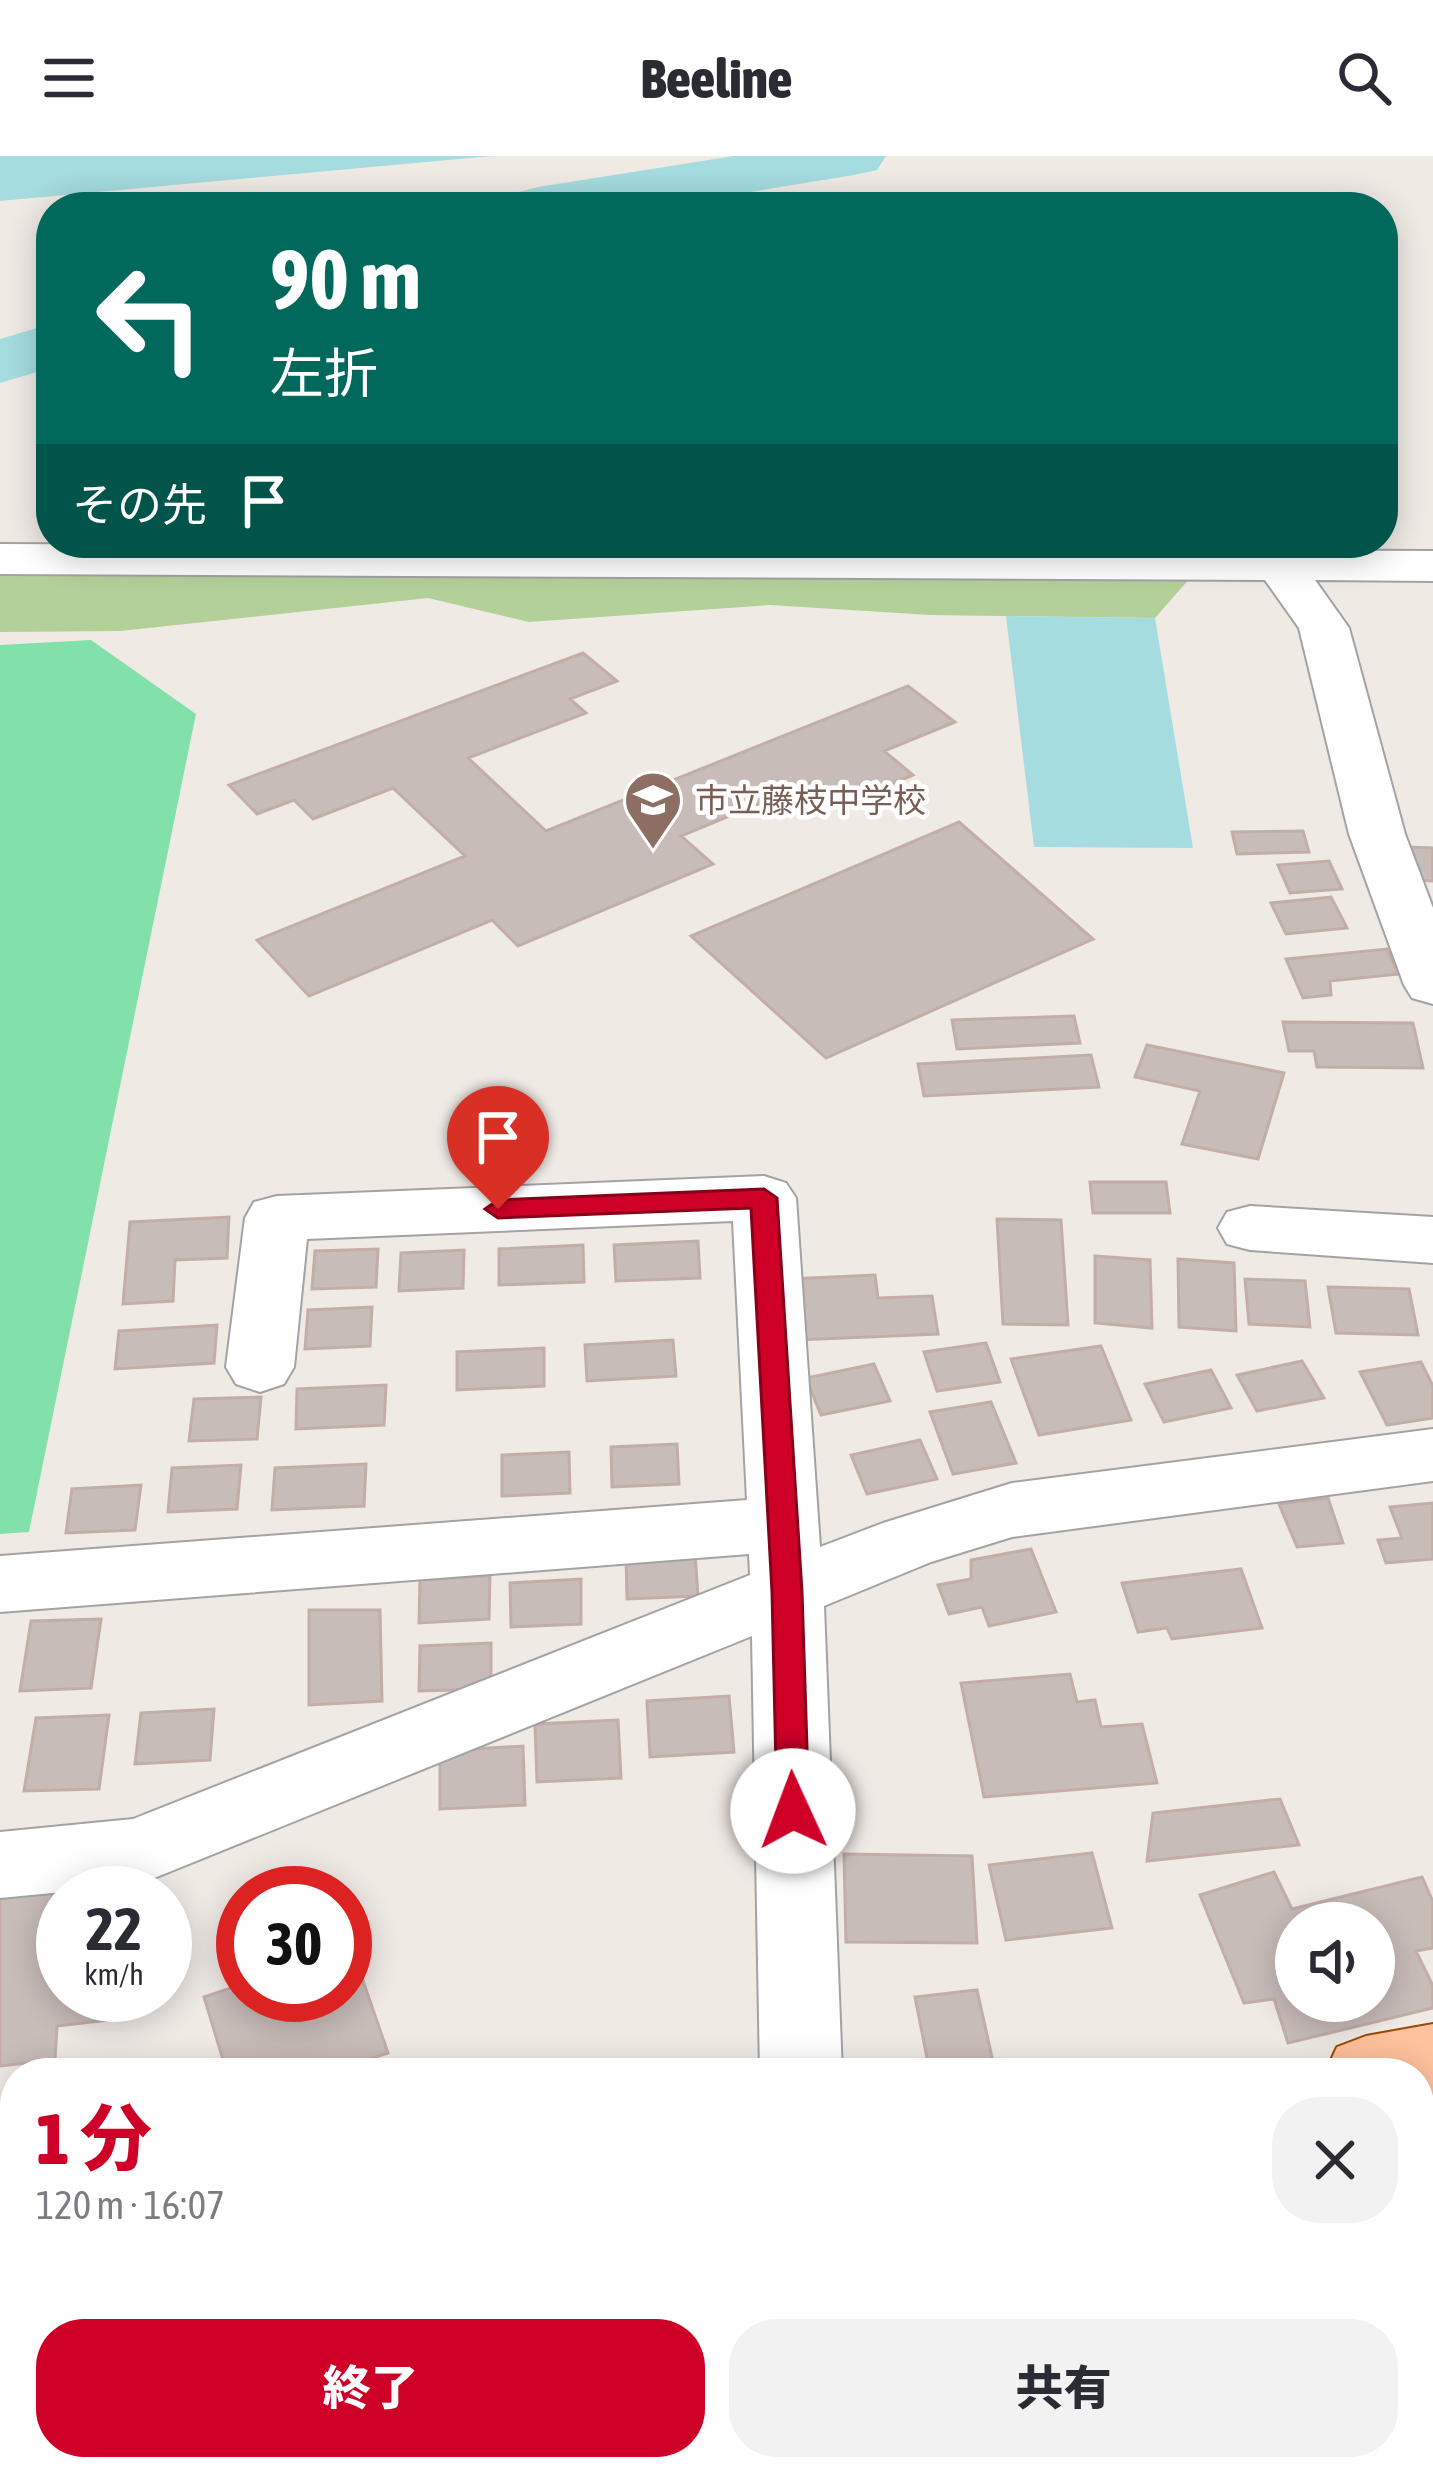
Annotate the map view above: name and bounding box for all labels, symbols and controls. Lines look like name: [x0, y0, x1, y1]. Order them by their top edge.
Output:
icon: menu: [36, 45, 102, 111]
icon: search: [1331, 45, 1397, 111]
text: Beeline: [641, 48, 792, 109]
text: 90 m: [270, 231, 421, 327]
icon: left: [72, 240, 228, 396]
text: 左折: [270, 343, 378, 404]
icon: arrive: [231, 468, 297, 534]
text: その先: [72, 479, 207, 531]
school or university icon: 市立藤枝中学校: [622, 769, 684, 851]
place label: 市立藤枝中学校: [695, 781, 926, 819]
pin: [447, 1086, 549, 1209]
icon: arrive: [465, 1104, 531, 1170]
position arrow: [730, 1748, 856, 1874]
speed limit sign: 30: [216, 1866, 372, 2022]
text: 22: [86, 1894, 142, 1963]
map controls: [1275, 1902, 1395, 2022]
button: sound: [1275, 1902, 1395, 2022]
text: km/h: [84, 1957, 144, 1991]
text: 1 分: [36, 2097, 152, 2179]
button: close: [1272, 2097, 1398, 2223]
text: 120 m · 16:07: [36, 2183, 225, 2227]
button: 終了: [36, 2319, 705, 2457]
button: 共有: [729, 2319, 1398, 2457]

